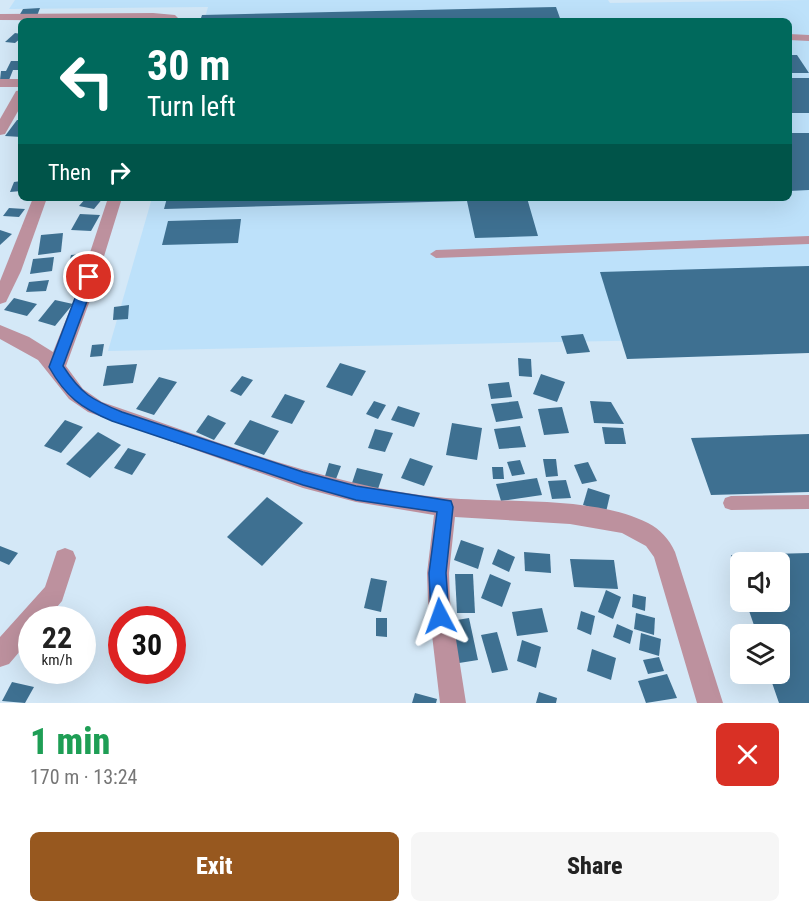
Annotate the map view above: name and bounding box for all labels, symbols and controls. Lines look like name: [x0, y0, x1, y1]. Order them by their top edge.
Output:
text: 30 m: [147, 41, 230, 90]
icon: left: [48, 42, 126, 120]
text: Turn left: [147, 91, 236, 123]
icon: right: [103, 156, 136, 189]
text: Then: [48, 160, 91, 185]
pin: [63, 251, 114, 302]
icon: arrive: [72, 260, 105, 293]
map controls: [730, 552, 790, 684]
button: sound: [730, 552, 790, 612]
position arrow: [408, 584, 472, 648]
speed limit sign: 30: [108, 606, 186, 684]
text: 22: [42, 620, 72, 655]
button: layers: [730, 624, 790, 684]
text: km/h: [42, 651, 72, 669]
text: 1 min: [30, 721, 110, 763]
button: close: [716, 723, 779, 786]
text: 170 m · 13:24: [30, 765, 137, 789]
button: Exit: [30, 832, 399, 901]
button: Share: [411, 832, 779, 901]

